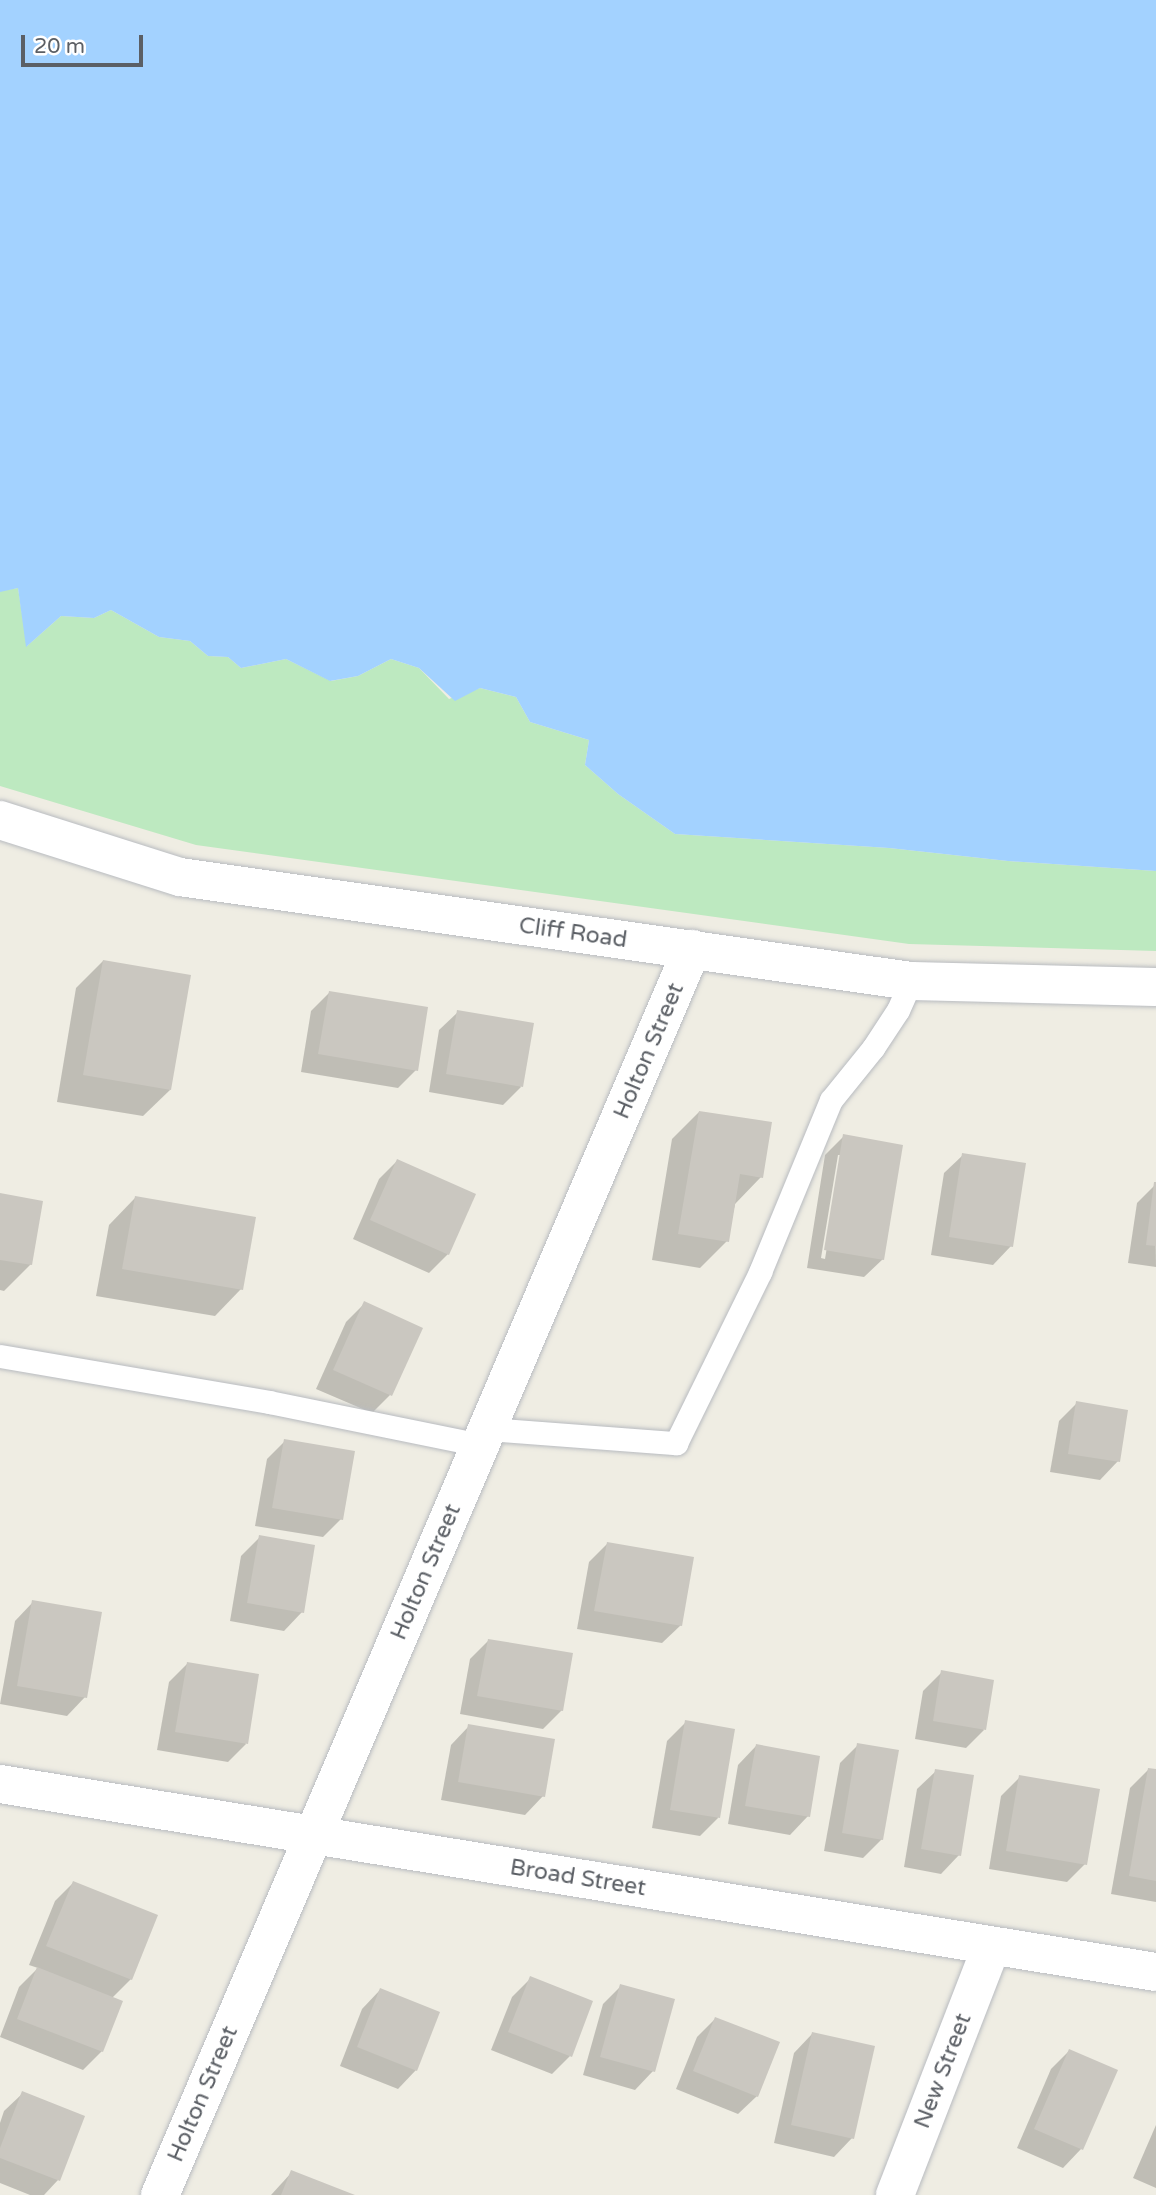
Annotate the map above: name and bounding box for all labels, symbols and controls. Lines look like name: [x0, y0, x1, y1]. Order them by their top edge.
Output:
scale bar: [24, 21, 147, 65]
text: 20 m: [34, 34, 85, 59]
street label: Cliff Road: [517, 912, 629, 954]
street label: Holton Street: [608, 979, 690, 1123]
street label: Holton Street: [385, 1500, 467, 1644]
street label: Broad Street: [508, 1854, 648, 1902]
street label: New Street: [908, 2010, 978, 2132]
street label: Holton Street: [162, 2022, 244, 2166]

